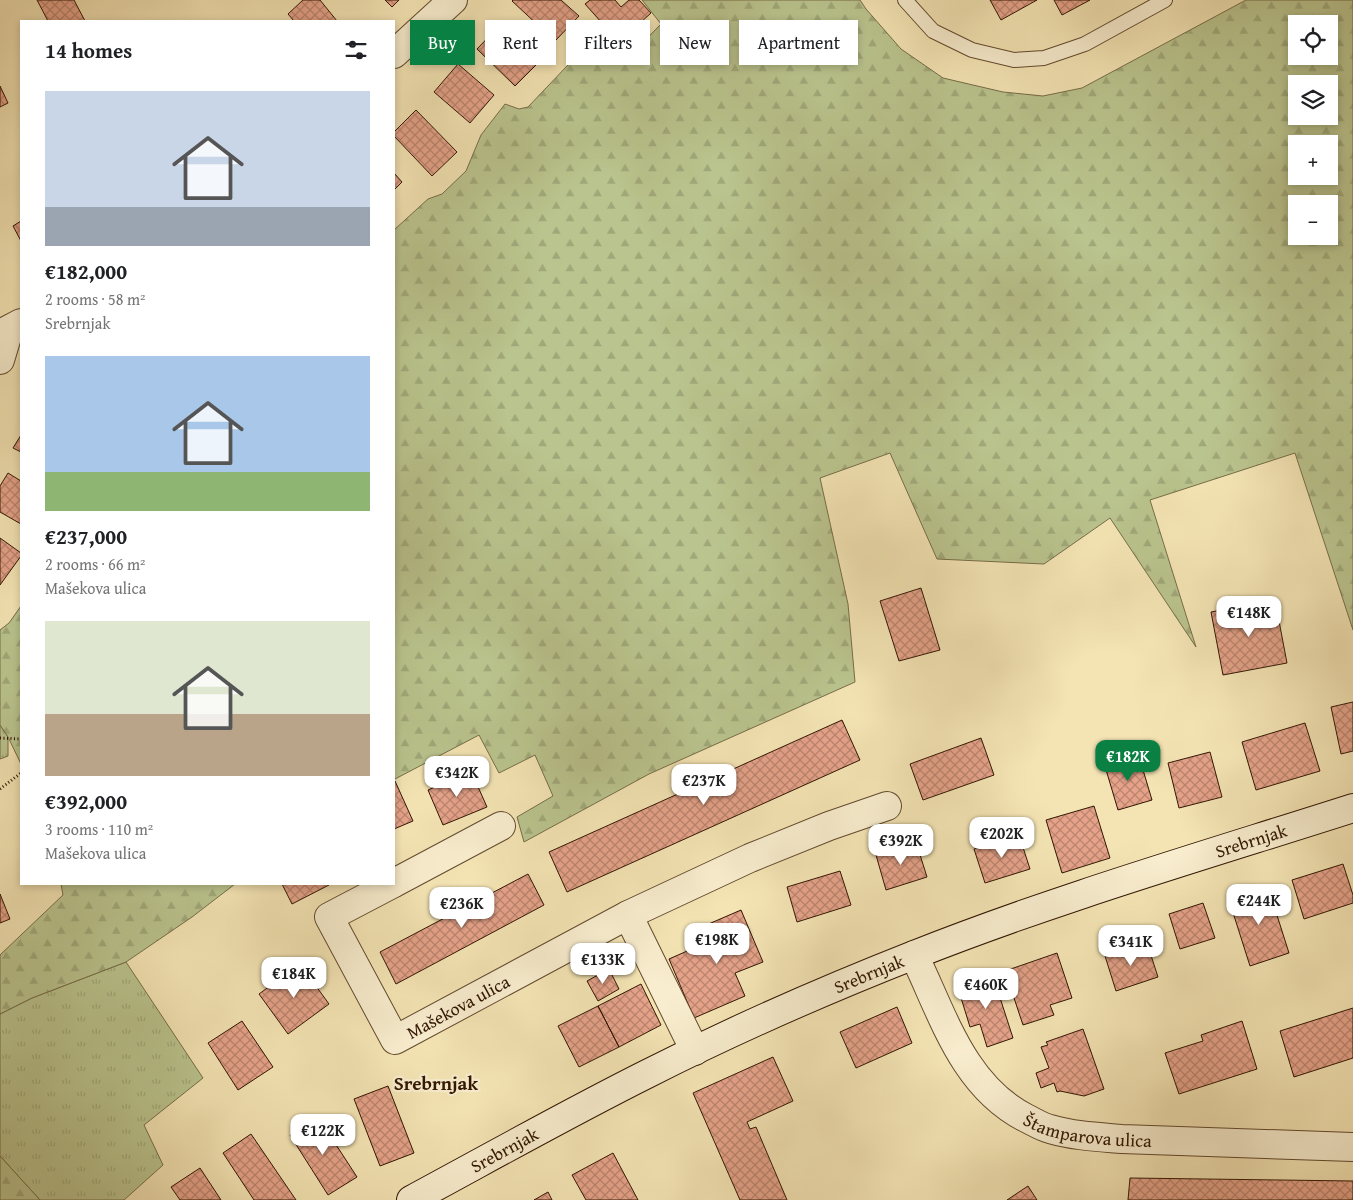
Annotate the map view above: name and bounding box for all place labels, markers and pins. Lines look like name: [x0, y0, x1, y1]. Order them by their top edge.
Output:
pin: €148K: [1214, 596, 1284, 638]
pin: €182K: [1093, 740, 1163, 782]
pin: €342K: [422, 756, 492, 798]
pin: €237K: [669, 764, 739, 806]
pin: €202K: [967, 816, 1037, 859]
pin: €392K: [866, 824, 936, 866]
pin: €244K: [1224, 884, 1294, 926]
pin: €236K: [427, 886, 497, 929]
pin: €198K: [682, 922, 752, 965]
pin: €341K: [1096, 924, 1166, 967]
pin: €133K: [568, 942, 638, 985]
pin: €184K: [259, 956, 329, 999]
pin: €460K: [951, 968, 1021, 1010]
pin: €122K: [288, 1114, 358, 1156]

